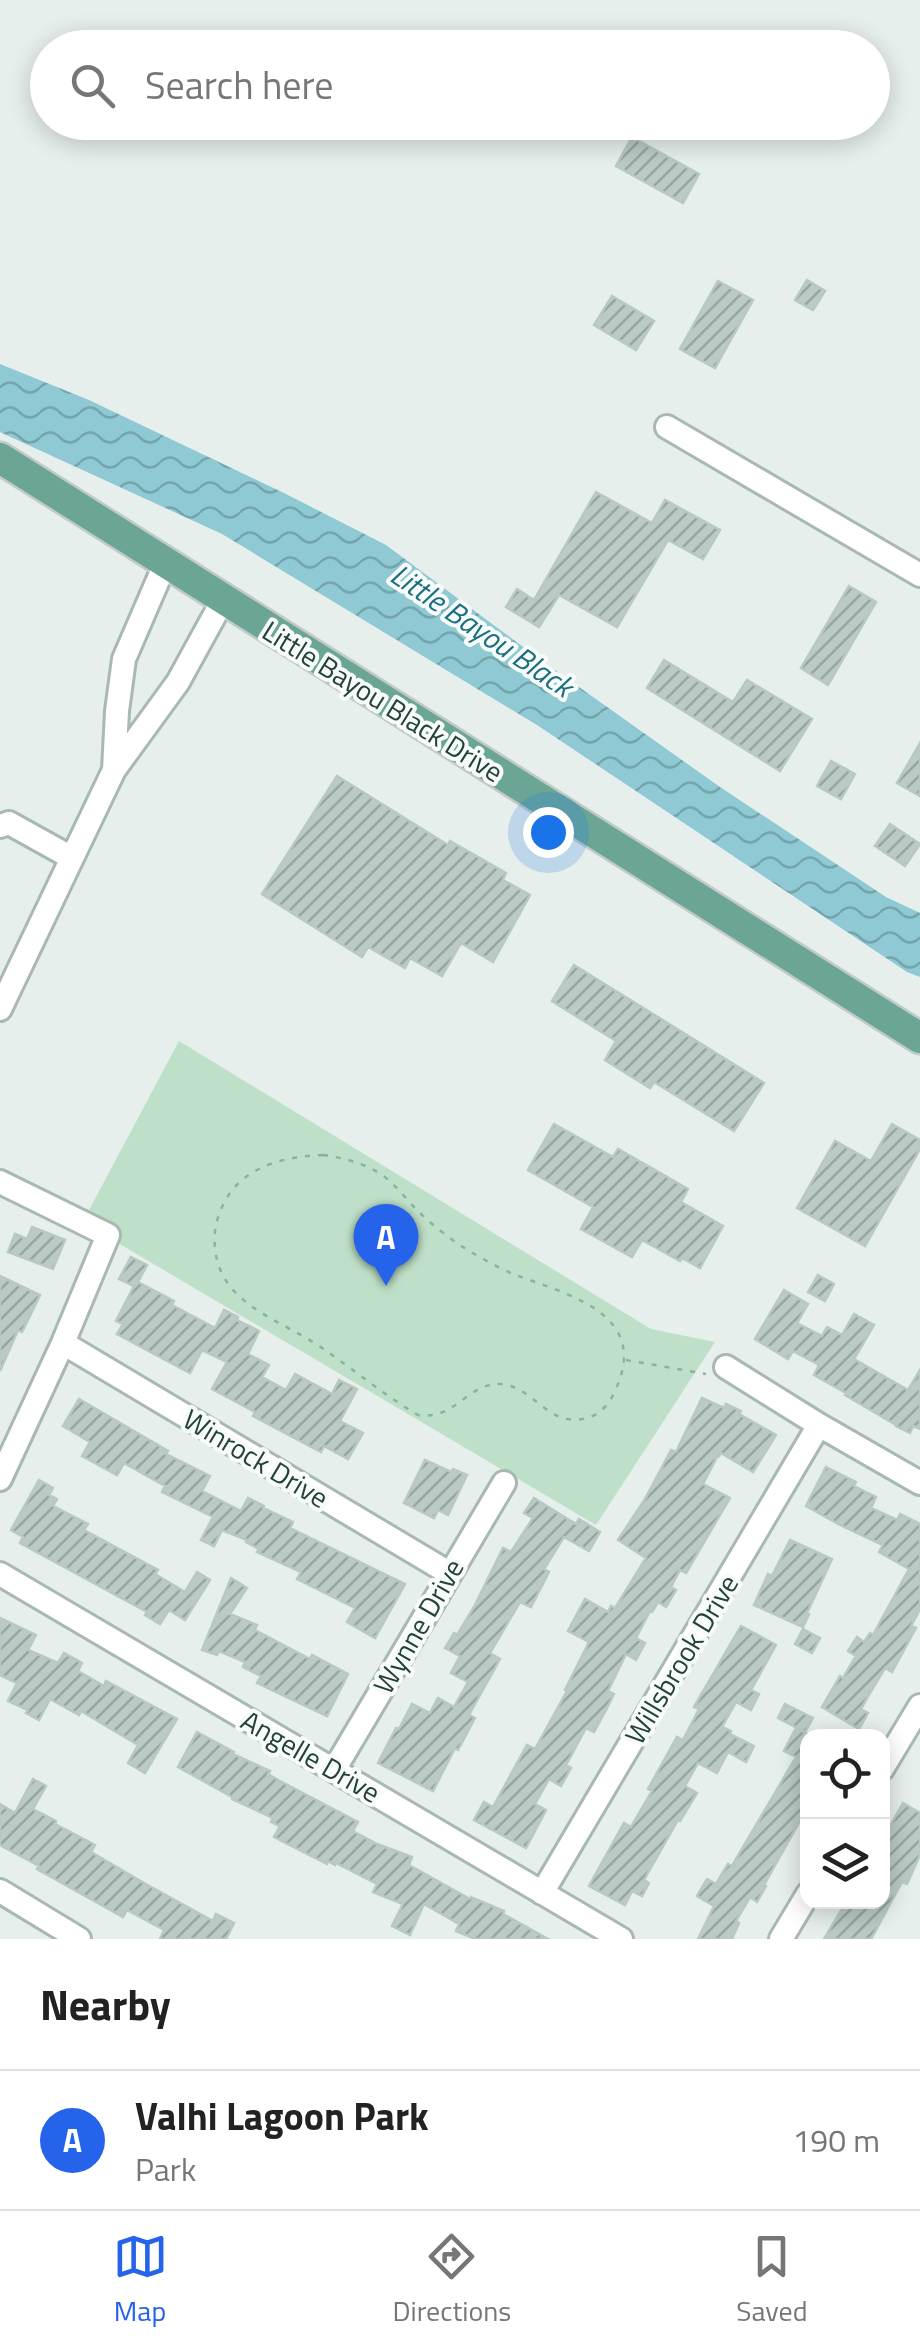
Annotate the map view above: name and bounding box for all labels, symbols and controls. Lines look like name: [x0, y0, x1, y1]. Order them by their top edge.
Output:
search box: [30, 30, 890, 140]
text: Search here: [145, 56, 333, 114]
icon: search: [65, 58, 120, 113]
water label: Little Bayou Black: [382, 552, 585, 710]
street label: Little Bayou Black Drive: [254, 609, 512, 793]
your location: [523, 807, 574, 858]
pin: A: [354, 1204, 418, 1286]
street label: Winrock Drive: [175, 1398, 337, 1518]
street label: Wynne Drive: [362, 1550, 474, 1702]
street label: Willsbrook Drive: [613, 1566, 749, 1752]
street label: Angelle Drive: [233, 1699, 389, 1813]
map controls: [800, 1729, 890, 1909]
button: locate: [800, 1729, 890, 1819]
button: layers: [800, 1819, 890, 1909]
text: Nearby: [40, 1972, 171, 2036]
text: Valhi Lagoon Park: [135, 2087, 429, 2145]
text: A: [63, 2116, 82, 2164]
text: 190 m: [792, 2116, 880, 2164]
text: Park: [135, 2145, 196, 2193]
tab: Map: [113, 2229, 168, 2332]
tab: Directions: [393, 2229, 511, 2332]
tab: Saved: [736, 2229, 807, 2332]

